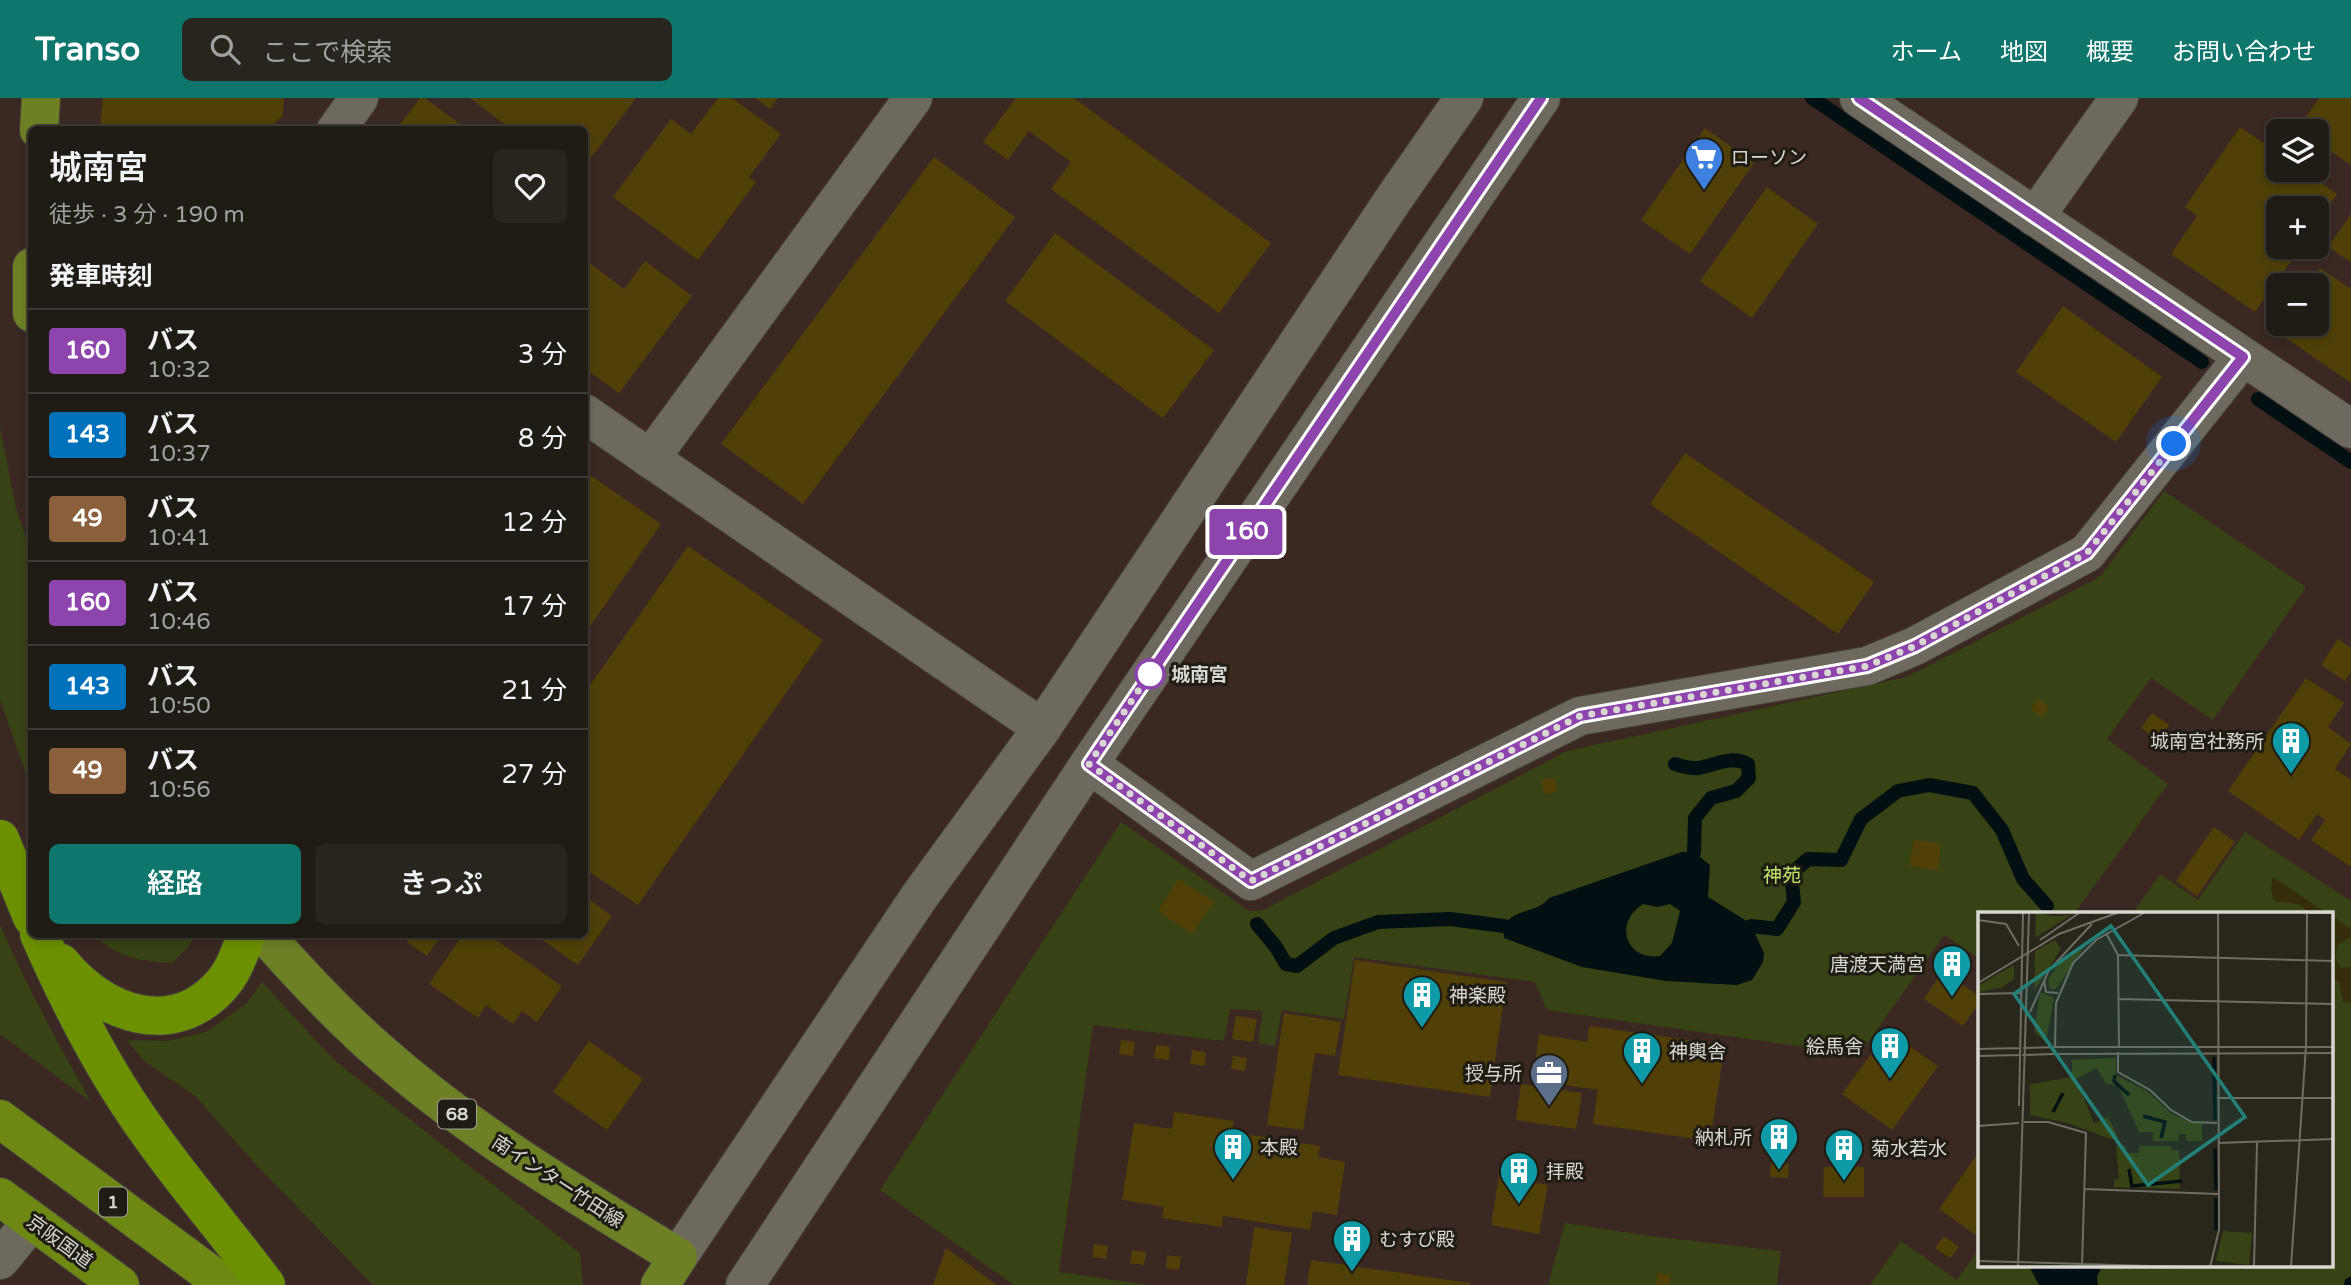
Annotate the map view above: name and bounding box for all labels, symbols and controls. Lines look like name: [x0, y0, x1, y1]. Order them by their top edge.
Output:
search box: [182, 18, 672, 81]
text: Transo: [35, 30, 140, 69]
icon: search: [206, 30, 244, 68]
text: ここで検索: [262, 37, 392, 68]
text: ホーム: [1891, 38, 1962, 67]
text: 地図: [2000, 38, 2048, 67]
text: 概要: [2086, 38, 2134, 67]
text: お問い合わせ: [2172, 38, 2316, 67]
map controls: [2266, 119, 2329, 336]
button: layers: [2266, 119, 2329, 182]
supermarket icon: ローソン: [1683, 136, 1725, 191]
place label: ローソン: [1731, 147, 1807, 169]
text: 城南宮: [49, 149, 148, 188]
button: heart: [493, 149, 567, 223]
button: +: [2266, 196, 2329, 259]
text: 徒歩 · 3 分 · 190 m: [49, 201, 245, 229]
text: 発車時刻: [49, 261, 153, 292]
button: −: [2266, 273, 2329, 336]
text: バス: [147, 325, 199, 356]
text: 160: [65, 336, 110, 365]
text: 3 分: [518, 339, 567, 370]
text: 10:32: [147, 356, 211, 384]
text: バス: [147, 409, 199, 440]
text: 143: [65, 420, 110, 449]
text: 8 分: [518, 423, 567, 454]
your location: [2156, 426, 2191, 461]
text: 10:37: [147, 440, 211, 468]
text: バス: [147, 493, 199, 524]
text: 49: [72, 504, 103, 533]
text: 12 分: [502, 507, 567, 538]
line badge: 160: [1206, 509, 1286, 555]
text: 160: [1223, 517, 1269, 546]
text: 10:41: [147, 524, 211, 552]
text: バス: [147, 577, 199, 608]
text: 160: [65, 588, 110, 617]
text: 17 分: [502, 591, 567, 622]
text: 10:46: [147, 608, 211, 636]
marker: 城南宮: [1135, 659, 1165, 689]
text: バス: [147, 661, 199, 692]
place label: 城南宮: [1171, 664, 1228, 686]
text: 143: [65, 672, 110, 701]
text: 21 分: [502, 675, 567, 706]
text: 10:50: [147, 692, 211, 720]
building icon: 城南宮社務所: [2270, 720, 2312, 775]
place label: 城南宮社務所: [2150, 731, 2264, 753]
text: バス: [147, 745, 199, 776]
text: 49: [72, 756, 103, 785]
text: 27 分: [502, 759, 567, 790]
text: 10:56: [147, 776, 211, 804]
button: 経路: [49, 844, 301, 924]
button: きっぷ: [315, 844, 567, 924]
park label: 神苑: [1763, 865, 1801, 887]
inset map: [1978, 912, 2334, 1268]
building icon: 唐渡天満宮: [1931, 943, 1973, 998]
place label: 唐渡天満宮: [1830, 954, 1925, 976]
building icon: 神楽殿: [1401, 974, 1443, 1029]
place label: 神楽殿: [1449, 985, 1506, 1007]
building icon: 絵馬舎: [1869, 1025, 1911, 1080]
building icon: 神輿舎: [1621, 1030, 1663, 1085]
place label: 絵馬舎: [1806, 1036, 1863, 1058]
place label: 神輿舎: [1669, 1041, 1726, 1063]
office icon: 授与所: [1528, 1052, 1570, 1107]
place label: 授与所: [1465, 1063, 1522, 1085]
road number: 68: [438, 1099, 476, 1128]
building icon: 納札所: [1758, 1116, 1800, 1171]
building icon: 本殿: [1212, 1126, 1254, 1181]
place label: 納札所: [1695, 1127, 1752, 1149]
building icon: 菊水若水: [1823, 1127, 1865, 1182]
street label: 南インター竹田線: [488, 1131, 627, 1232]
place label: 本殿: [1260, 1137, 1298, 1159]
place label: 菊水若水: [1871, 1138, 1947, 1160]
building icon: 拝殿: [1498, 1150, 1540, 1205]
place label: 拝殿: [1546, 1161, 1584, 1183]
road number: 1: [99, 1188, 127, 1217]
street label: 京阪国道: [22, 1211, 97, 1273]
building icon: むすび殿: [1331, 1218, 1373, 1273]
place label: むすび殿: [1379, 1229, 1455, 1251]

